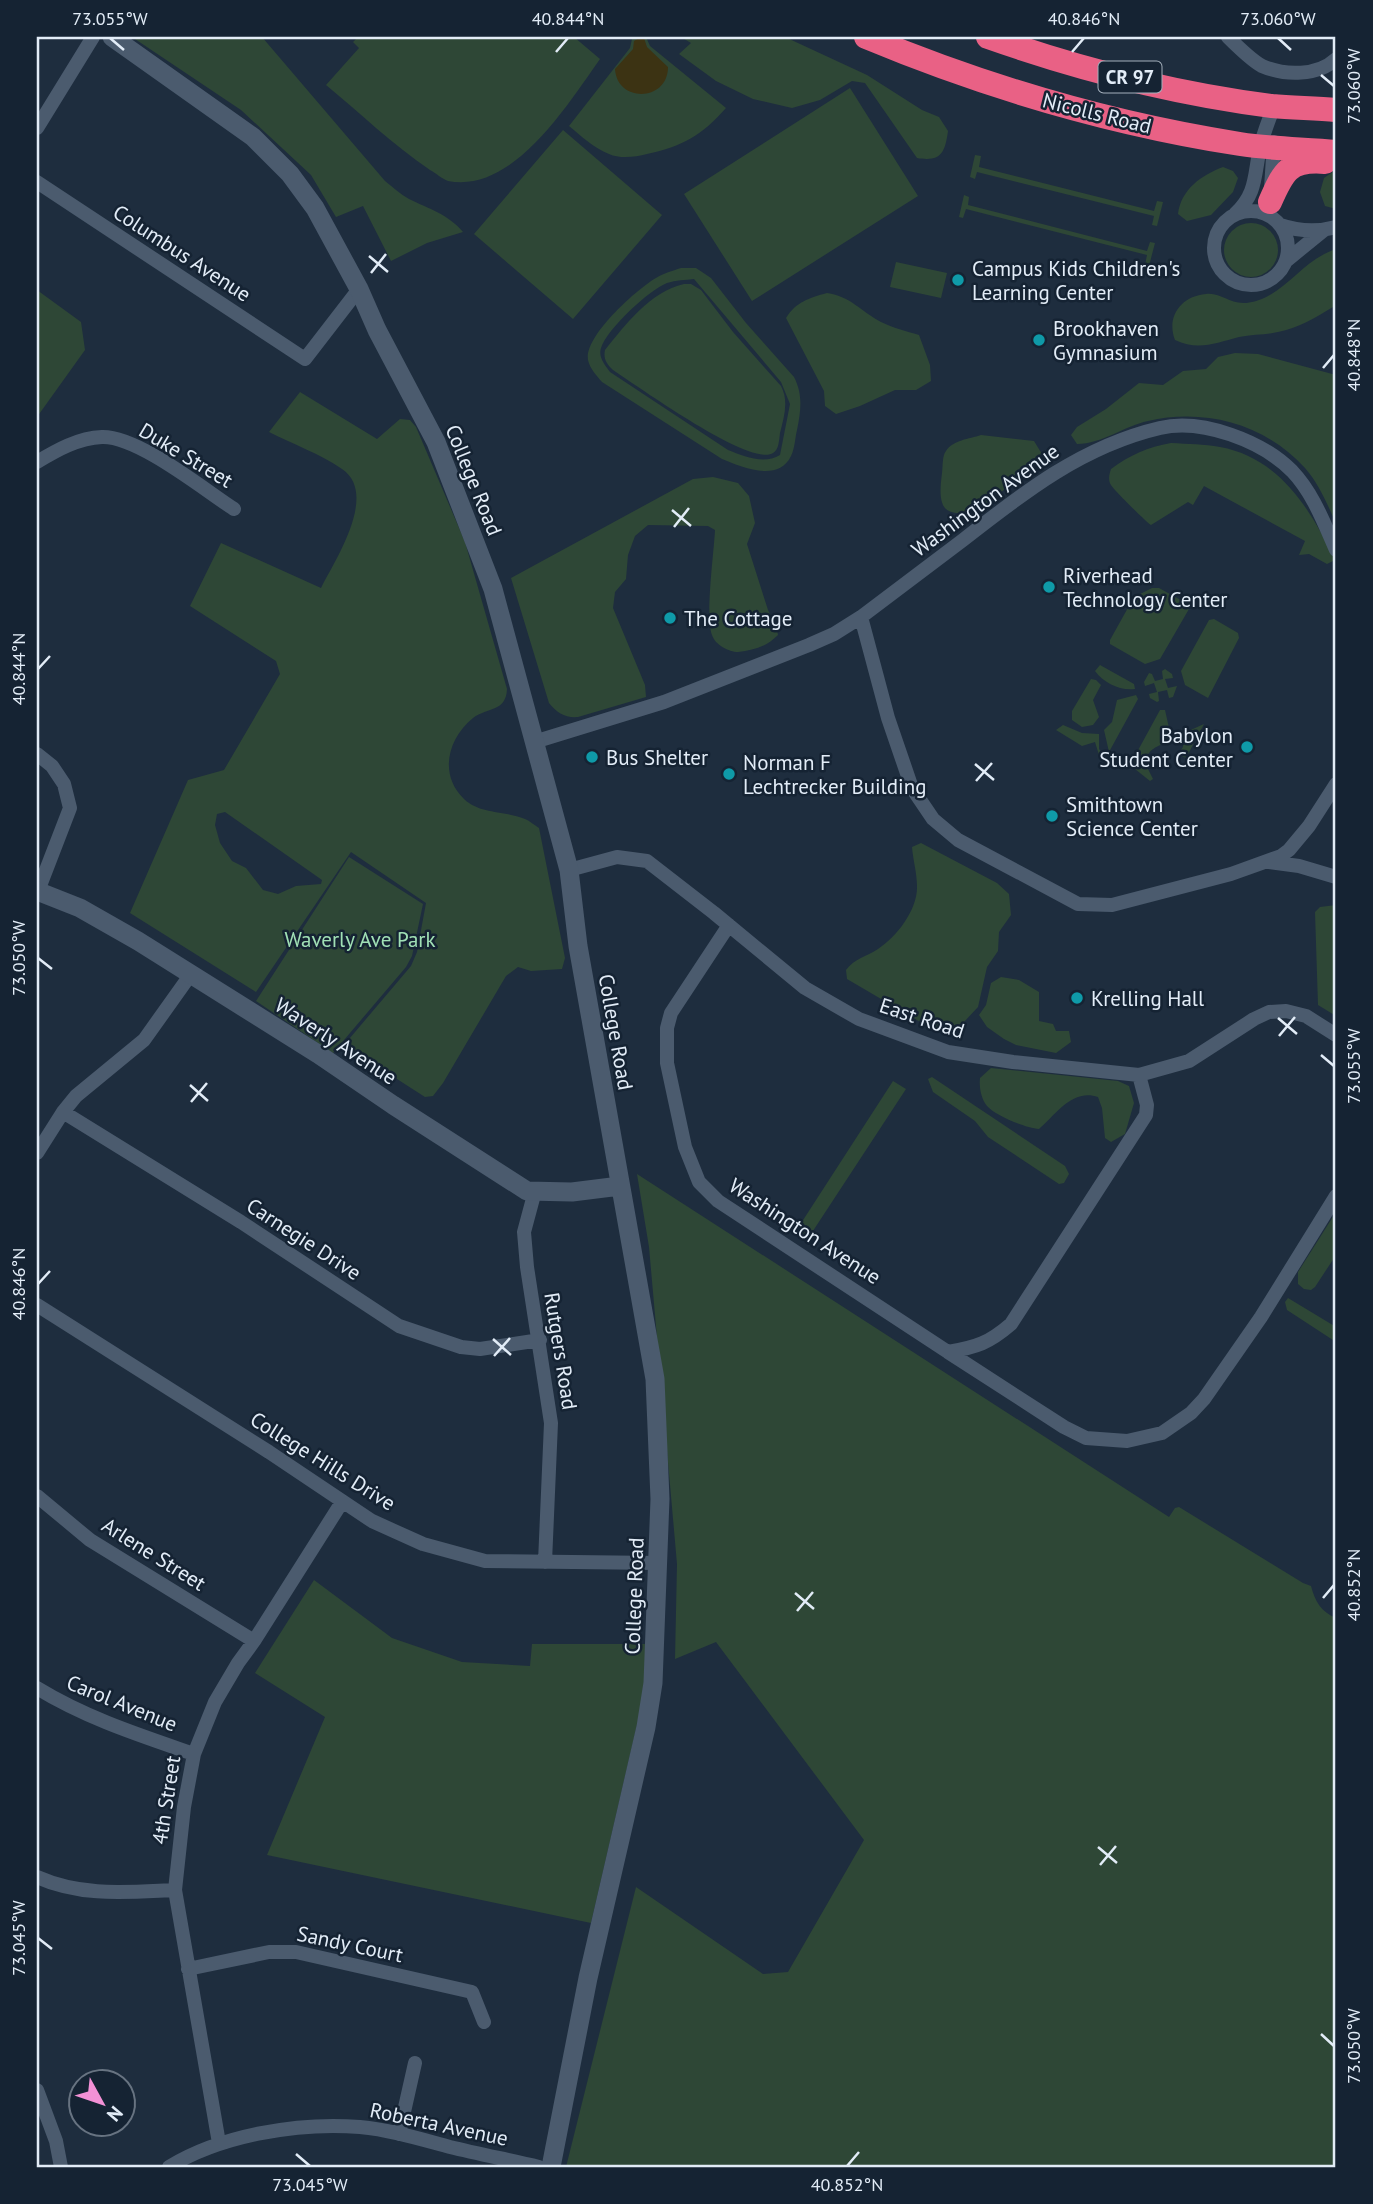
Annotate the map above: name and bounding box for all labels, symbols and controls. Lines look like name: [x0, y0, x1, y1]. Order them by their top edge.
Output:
text: 73.055°W: [72, 7, 148, 30]
text: 40.844°N: [532, 7, 604, 30]
text: 40.846°N: [1048, 7, 1120, 30]
text: 73.060°W: [1240, 7, 1316, 30]
text: 73.060°W: [1342, 48, 1365, 124]
road number: CR 97: [1098, 61, 1162, 92]
street label: Nicolls Road: [1040, 86, 1154, 140]
street label: Columbus Avenue: [108, 198, 256, 308]
place label: Campus Kids Children's Learning Center: [972, 255, 1180, 306]
marker: Campus Kids Children's Learning Center: [950, 272, 966, 288]
place label: Brookhaven Gymnasium: [1053, 315, 1159, 366]
text: 40.848°N: [1342, 319, 1365, 391]
marker: Brookhaven Gymnasium: [1031, 332, 1047, 348]
street label: Duke Street: [134, 416, 238, 494]
street label: College Road: [440, 421, 508, 539]
street label: Washington Avenue: [906, 437, 1064, 563]
place label: Riverhead Technology Center: [1063, 562, 1228, 613]
marker: Riverhead Technology Center: [1041, 579, 1057, 595]
place label: The Cottage: [684, 605, 793, 632]
marker: The Cottage: [662, 610, 678, 626]
text: 40.844°N: [7, 633, 30, 705]
place label: Babylon Student Center: [1099, 722, 1233, 773]
marker: Babylon Student Center: [1239, 739, 1255, 755]
place label: Bus Shelter: [606, 744, 708, 771]
marker: Bus Shelter: [584, 749, 600, 765]
place label: Norman F Lechtrecker Building: [743, 749, 926, 800]
marker: Norman F Lechtrecker Building: [721, 766, 737, 782]
place label: Smithtown Science Center: [1066, 791, 1198, 842]
marker: Smithtown Science Center: [1044, 808, 1060, 824]
text: 73.050°W: [7, 920, 30, 996]
park label: Waverly Ave Park: [284, 926, 436, 953]
street label: College Road: [593, 972, 639, 1092]
place label: Krelling Hall: [1091, 985, 1204, 1012]
marker: Krelling Hall: [1069, 990, 1085, 1006]
street label: Waverly Avenue: [270, 991, 402, 1091]
street label: East Road: [876, 992, 968, 1044]
text: 73.055°W: [1342, 1028, 1365, 1104]
street label: Washington Avenue: [724, 1172, 886, 1290]
street label: Carnegie Drive: [242, 1192, 366, 1286]
text: 40.846°N: [7, 1248, 30, 1320]
street label: Rutgers Road: [538, 1290, 584, 1412]
street label: College Hills Drive: [245, 1405, 401, 1517]
street label: Arlene Street: [97, 1511, 211, 1597]
street label: College Road: [618, 1537, 650, 1655]
text: 40.852°N: [1342, 1549, 1365, 1621]
street label: Carol Avenue: [63, 1669, 181, 1737]
street label: 4th Street: [146, 1754, 186, 1846]
text: 73.045°W: [7, 1900, 30, 1976]
street label: Sandy Court: [295, 1920, 405, 1968]
text: 73.050°W: [1342, 2008, 1365, 2084]
north arrow: [66, 2068, 136, 2138]
street label: Roberta Avenue: [367, 2096, 511, 2152]
text: N: [102, 2101, 128, 2126]
text: 73.045°W: [272, 2173, 348, 2196]
text: 40.852°N: [811, 2173, 883, 2196]

